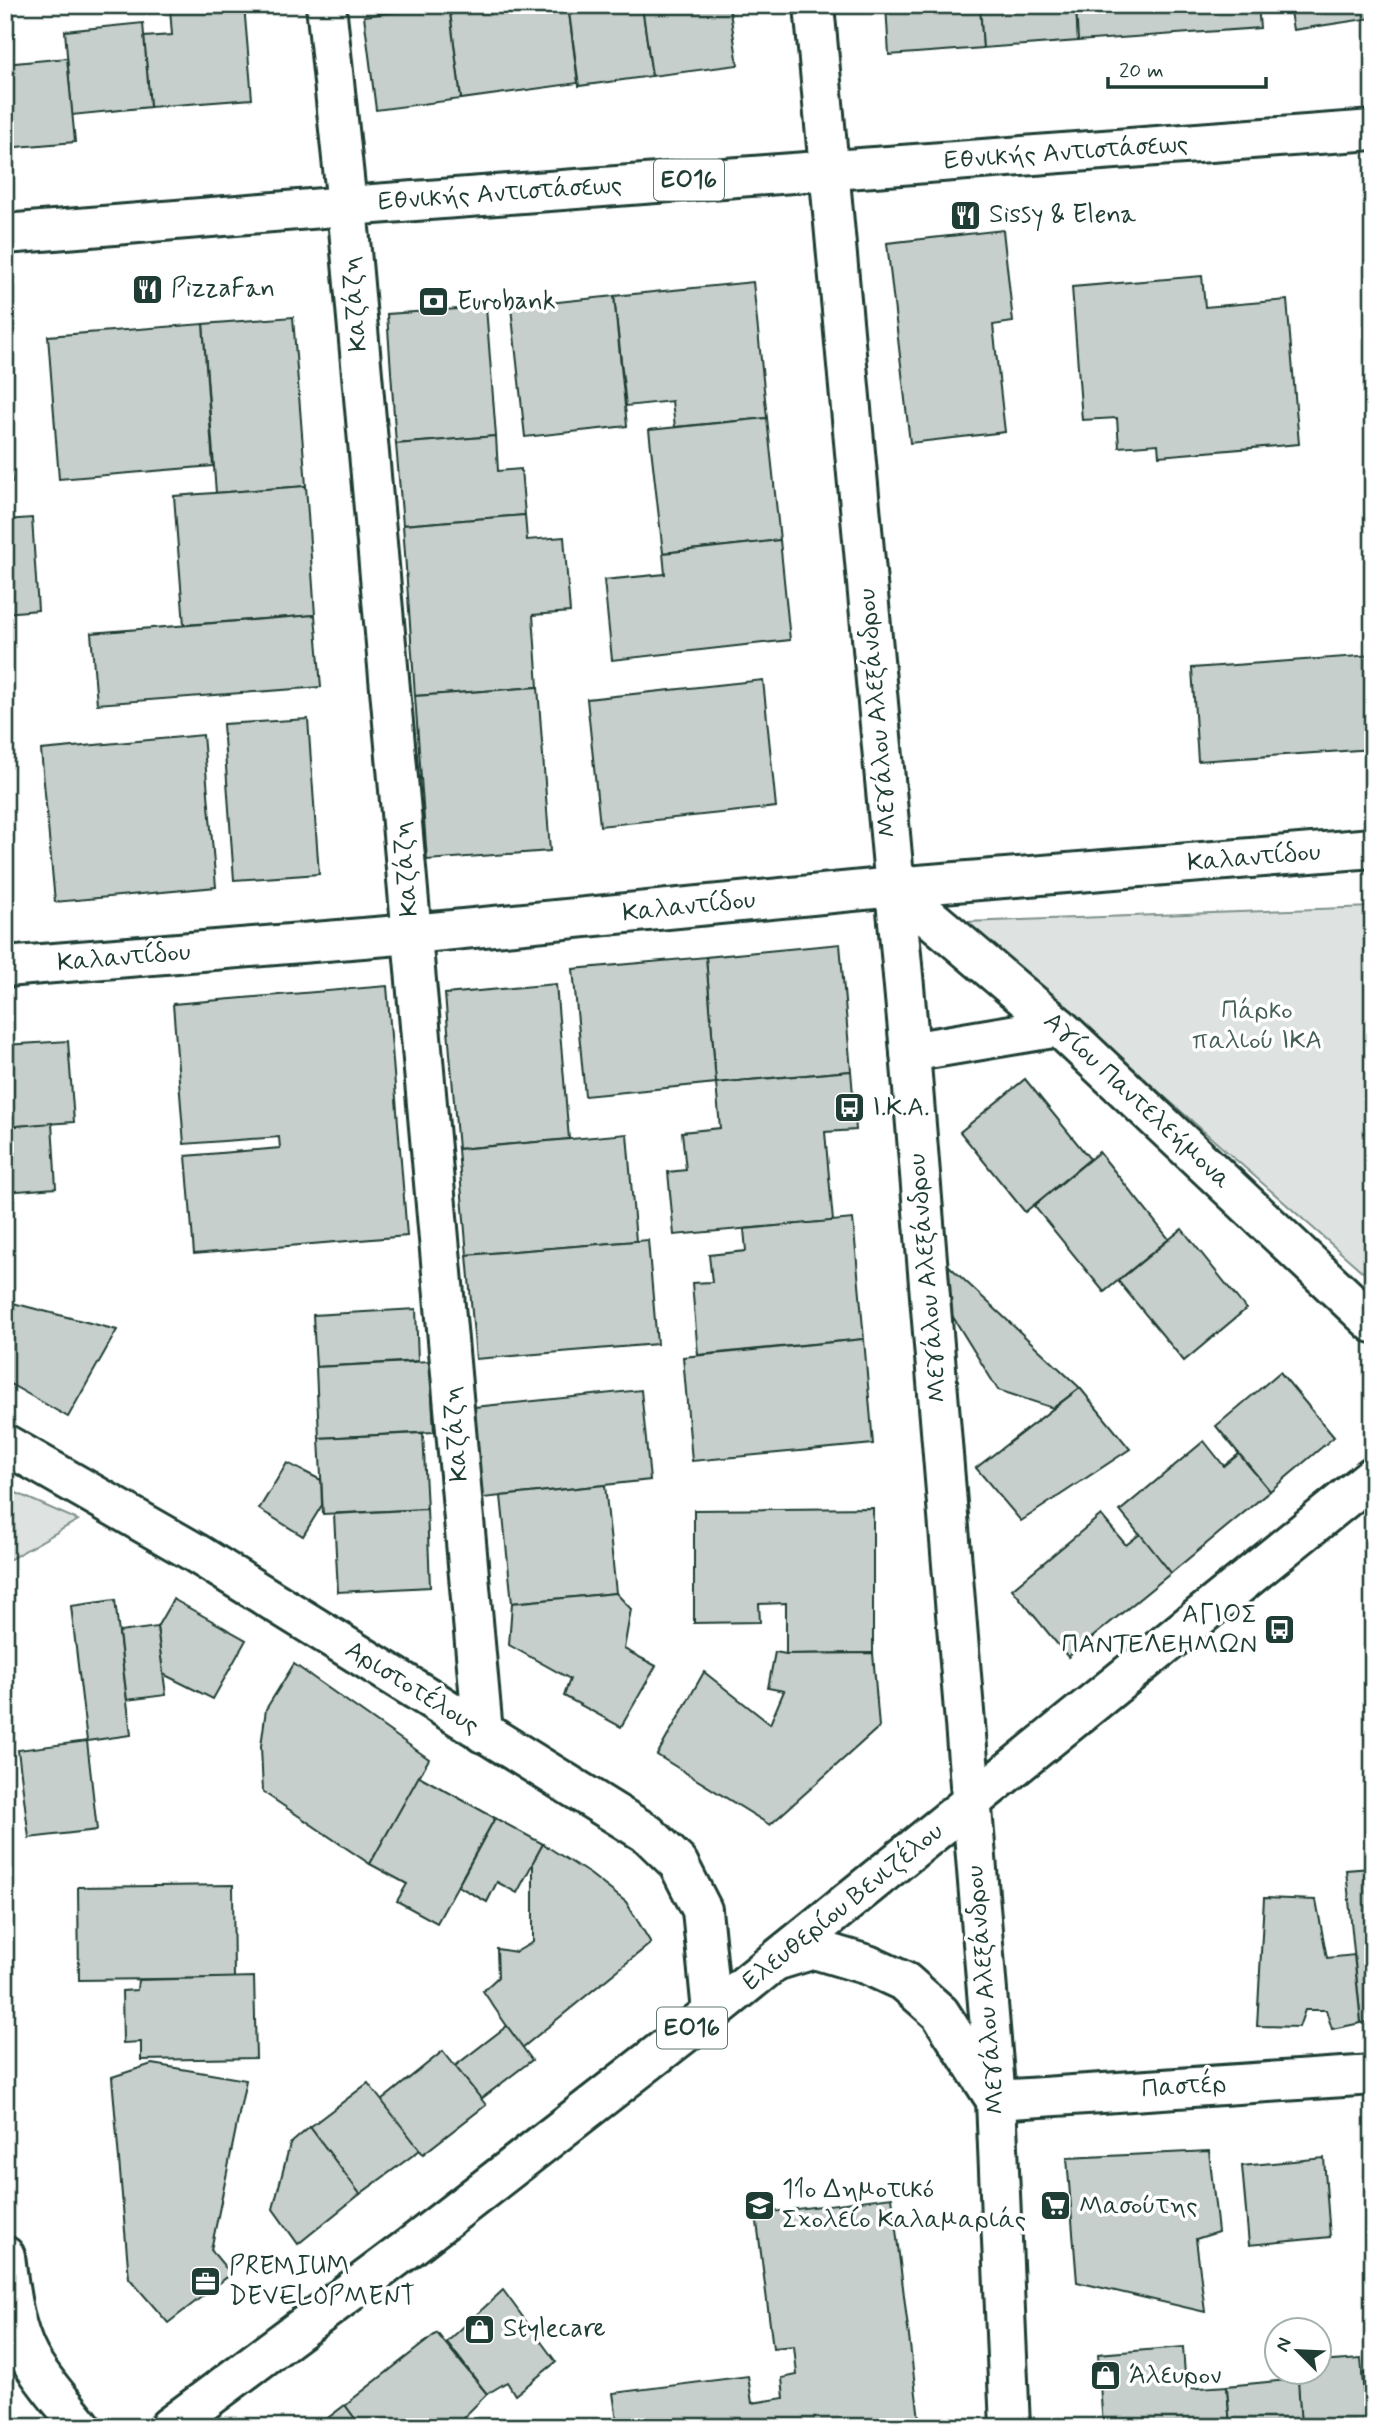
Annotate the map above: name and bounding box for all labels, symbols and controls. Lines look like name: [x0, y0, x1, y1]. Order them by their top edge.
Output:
scale bar: [1108, 46, 1266, 90]
text: 20 m: [1119, 57, 1164, 85]
street label: Εθνικής Αντιστάσεως: [943, 128, 1189, 178]
road number: ΕΟ16: [654, 160, 724, 200]
street label: Εθνικής Αντιστάσεως: [377, 169, 623, 219]
restaurant icon: Sissy & Elena: [949, 198, 983, 232]
place label: Sissy & Elena: [989, 198, 1136, 232]
street label: Καζάζη: [334, 255, 376, 353]
restaurant icon: PizzaFan: [131, 272, 165, 306]
place label: PizzaFan: [171, 272, 275, 306]
bank icon: Eurobank: [417, 285, 451, 319]
place label: Eurobank: [457, 285, 556, 319]
street label: Μεγάλου Αλεξάνδρου: [850, 587, 906, 839]
street label: Καζάζη: [385, 820, 427, 918]
street label: Καλαντίδου: [1186, 835, 1322, 881]
street label: Καλαντίδου: [621, 883, 757, 931]
street label: Καλαντίδου: [56, 935, 192, 981]
park label: Πάρκο παλιού ΙΚΑ: [1192, 994, 1322, 1058]
street label: Αγίου Παντελεήμονα: [1036, 1005, 1238, 1197]
bus stop icon: Ι.Κ.Α.: [832, 1091, 866, 1125]
place label: Ι.Κ.Α.: [872, 1091, 930, 1125]
street label: Μεγάλου Αλεξάνδρου: [900, 1152, 956, 1404]
street label: Καζάζη: [435, 1385, 477, 1483]
place label: ΑΓΙΟΣ ΠΑΝΤΕΛΕΗΜΩΝ: [1062, 1598, 1257, 1662]
bus stop icon: ΑΓΙΟΣ ΠΑΝΤΕΛΕΗΜΩΝ: [1263, 1613, 1297, 1647]
street label: Αριστοτέλους: [338, 1633, 486, 1743]
street label: Ελευθερίου Βενιζέλου: [735, 1815, 951, 1999]
street label: Μεγάλου Αλεξάνδρου: [958, 1864, 1014, 2116]
road number: ΕΟ16: [657, 2008, 727, 2048]
street label: Παστέρ: [1140, 2067, 1228, 2107]
place label: 11ο Δημοτικό Σχολείο Καλαμαριάς: [782, 2173, 1026, 2237]
school or university icon: 11ο Δημοτικό Σχολείο Καλαμαριάς: [742, 2188, 776, 2222]
supermarket icon: Μασούτης: [1039, 2189, 1073, 2223]
place label: Μασούτης: [1079, 2189, 1198, 2223]
place label: PREMIUM DEVELOPMENT: [229, 2250, 415, 2314]
office icon: PREMIUM DEVELOPMENT: [189, 2265, 223, 2299]
shop icon: Stylecare: [463, 2312, 497, 2346]
place label: Stylecare: [503, 2312, 606, 2346]
north arrow: [1262, 2316, 1332, 2386]
text: N: [1270, 2334, 1298, 2356]
shop icon: Άλευρον: [1089, 2359, 1123, 2393]
place label: Άλευρον: [1129, 2359, 1222, 2393]

